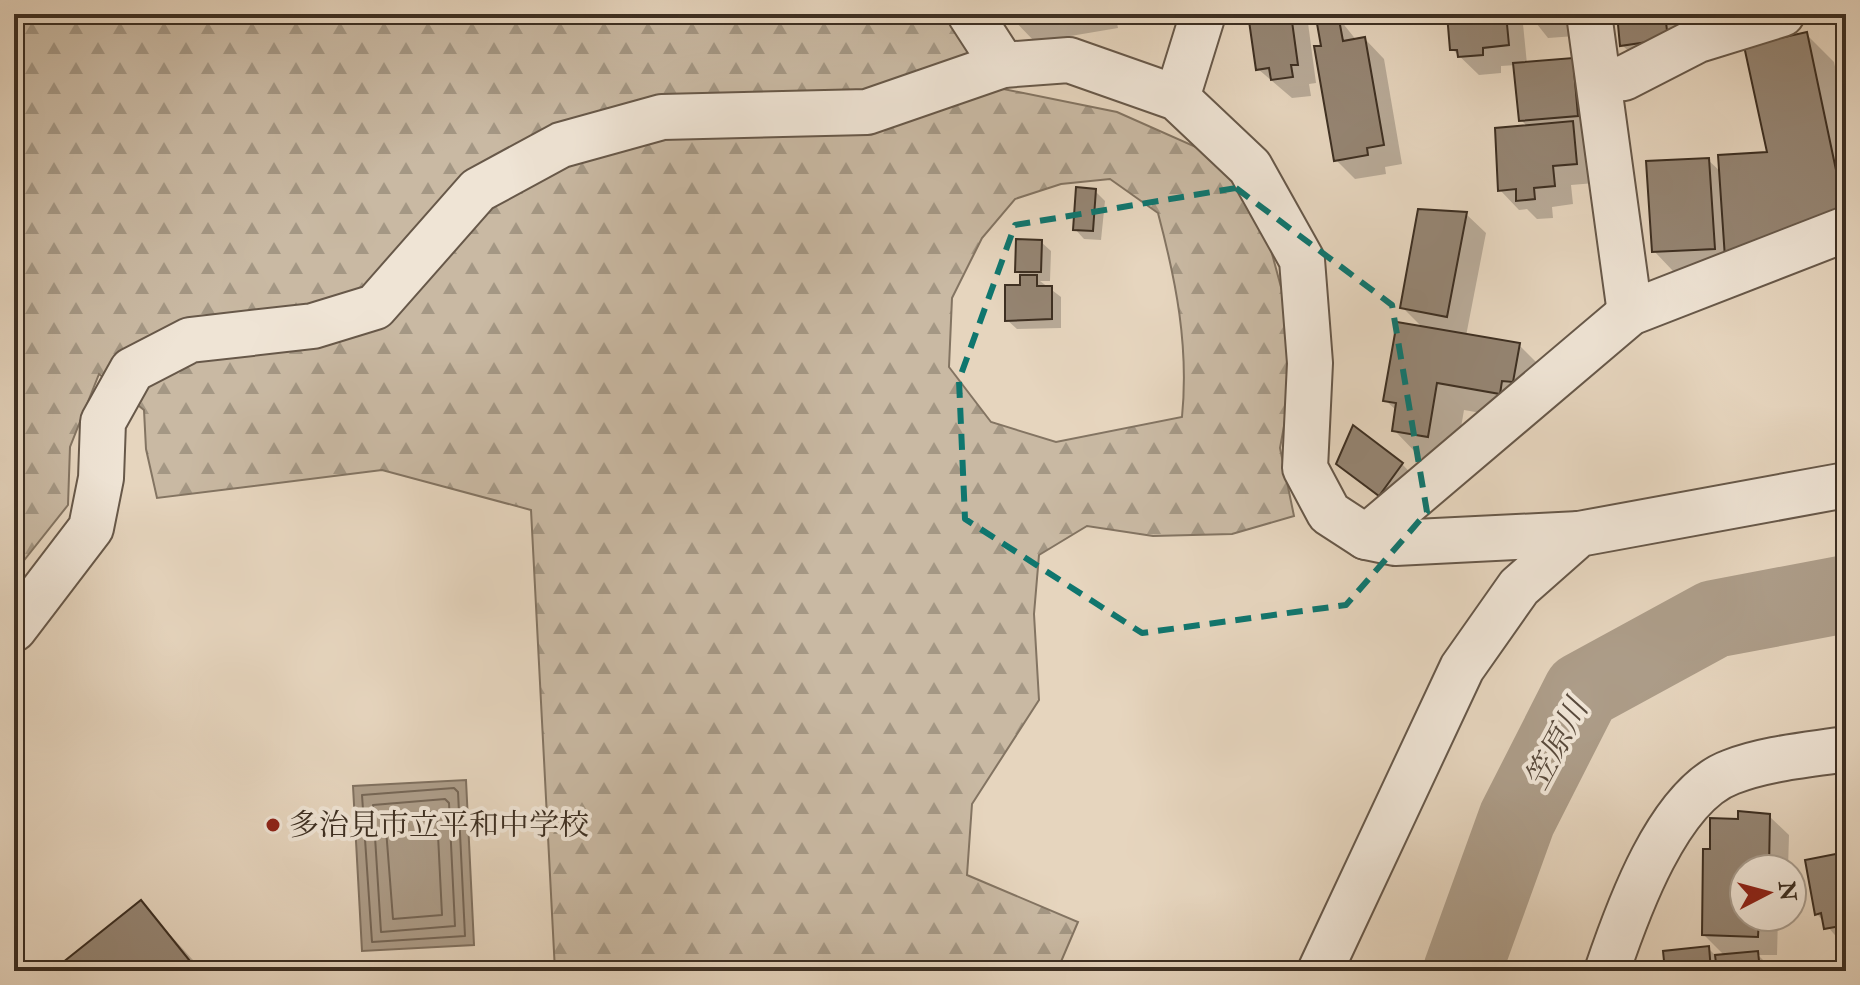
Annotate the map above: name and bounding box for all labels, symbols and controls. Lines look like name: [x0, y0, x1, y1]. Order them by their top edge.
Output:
water label: 笠原川: [1517, 690, 1598, 796]
place label: 多治見市立平和中学校: [289, 807, 589, 844]
marker: 多治見市立平和中学校: [264, 816, 282, 834]
north arrow: [1728, 853, 1808, 933]
text: N: [1772, 879, 1802, 903]

